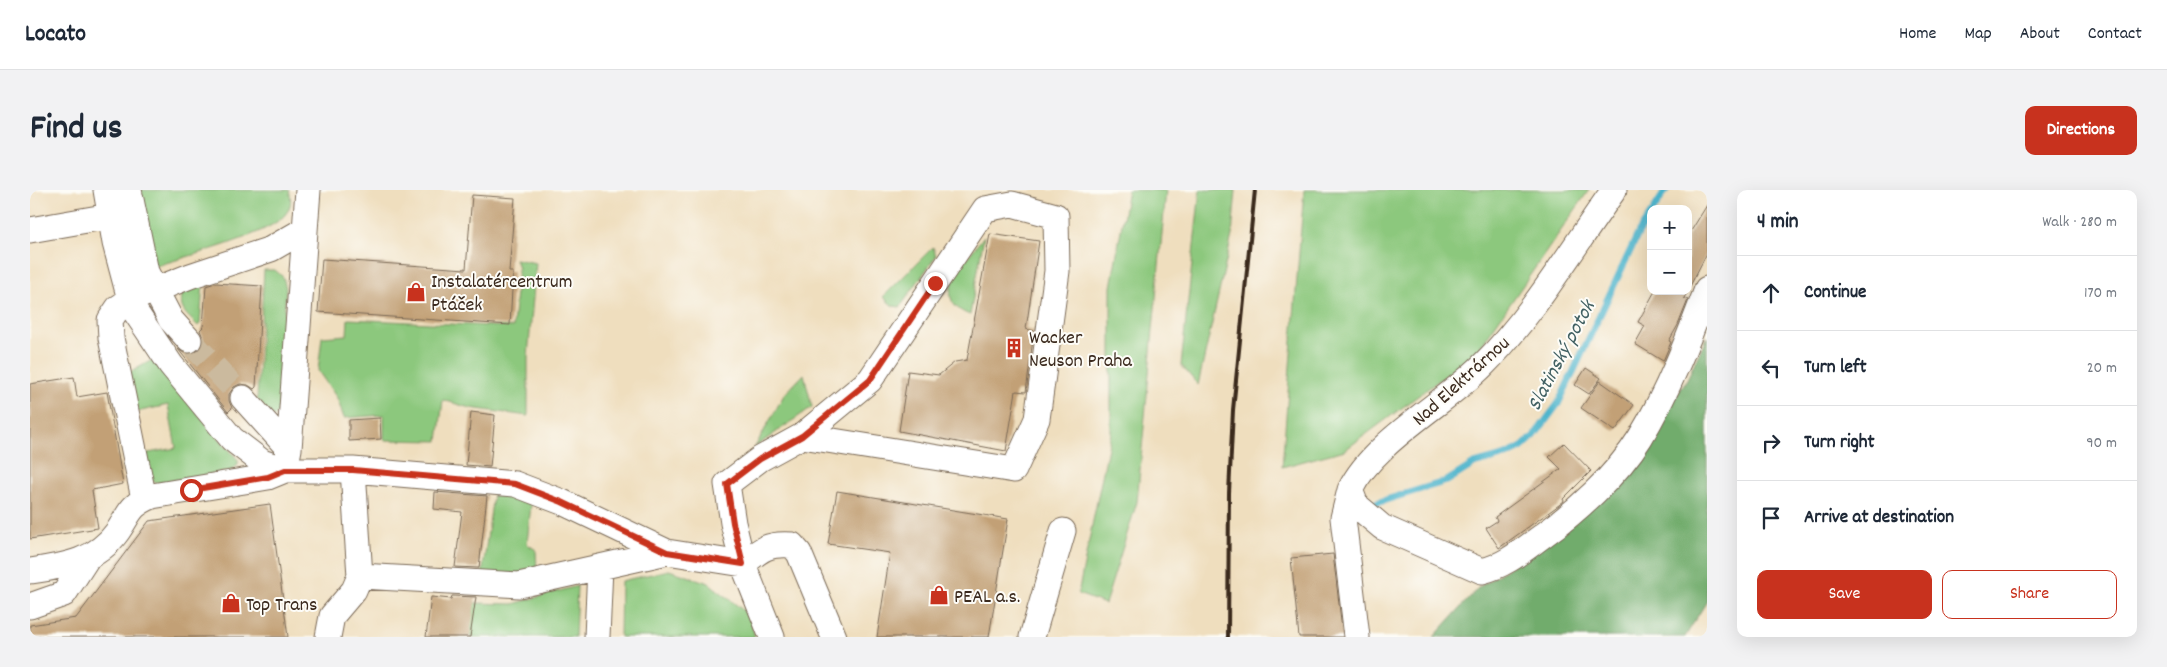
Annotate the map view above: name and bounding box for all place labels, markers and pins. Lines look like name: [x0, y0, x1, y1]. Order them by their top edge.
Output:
place label: Instalatércentrum Ptáček: [431, 269, 572, 320]
shop icon: Instalatércentrum Ptáček: [405, 281, 427, 303]
place label: Wacker Neuson Praha: [1029, 325, 1132, 376]
building icon: Wacker Neuson Praha: [1003, 337, 1025, 359]
shop icon: PEAL a.s.: [928, 584, 950, 606]
place label: PEAL a.s.: [954, 584, 1020, 612]
shop icon: Top Trans: [220, 592, 242, 614]
place label: Top Trans: [246, 592, 317, 620]

